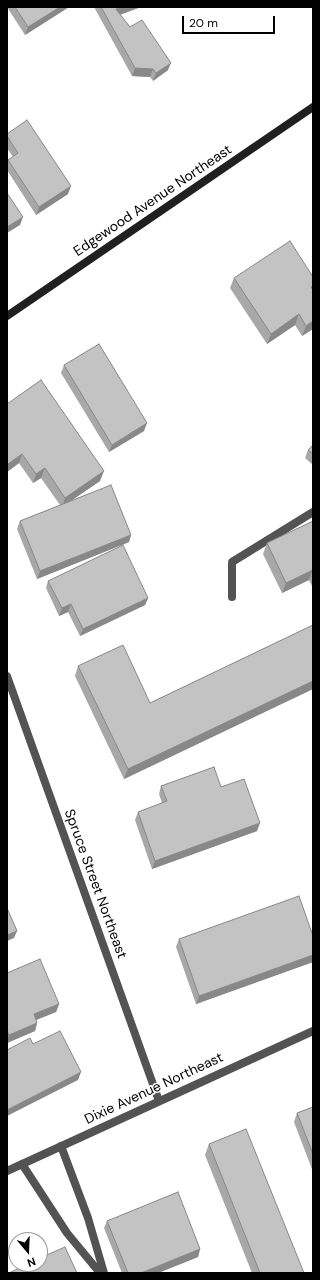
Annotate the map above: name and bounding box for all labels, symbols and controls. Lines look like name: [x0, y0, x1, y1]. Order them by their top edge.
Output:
scale bar: [184, 8, 277, 34]
text: 20 m: [189, 15, 218, 31]
street label: Edgewood Avenue Northeast: [71, 142, 235, 260]
street label: Spruce Street Northeast: [60, 807, 130, 961]
street label: Dixie Avenue Northeast: [82, 1050, 226, 1128]
north arrow: [8, 1232, 48, 1272]
text: N: [26, 1254, 38, 1270]

